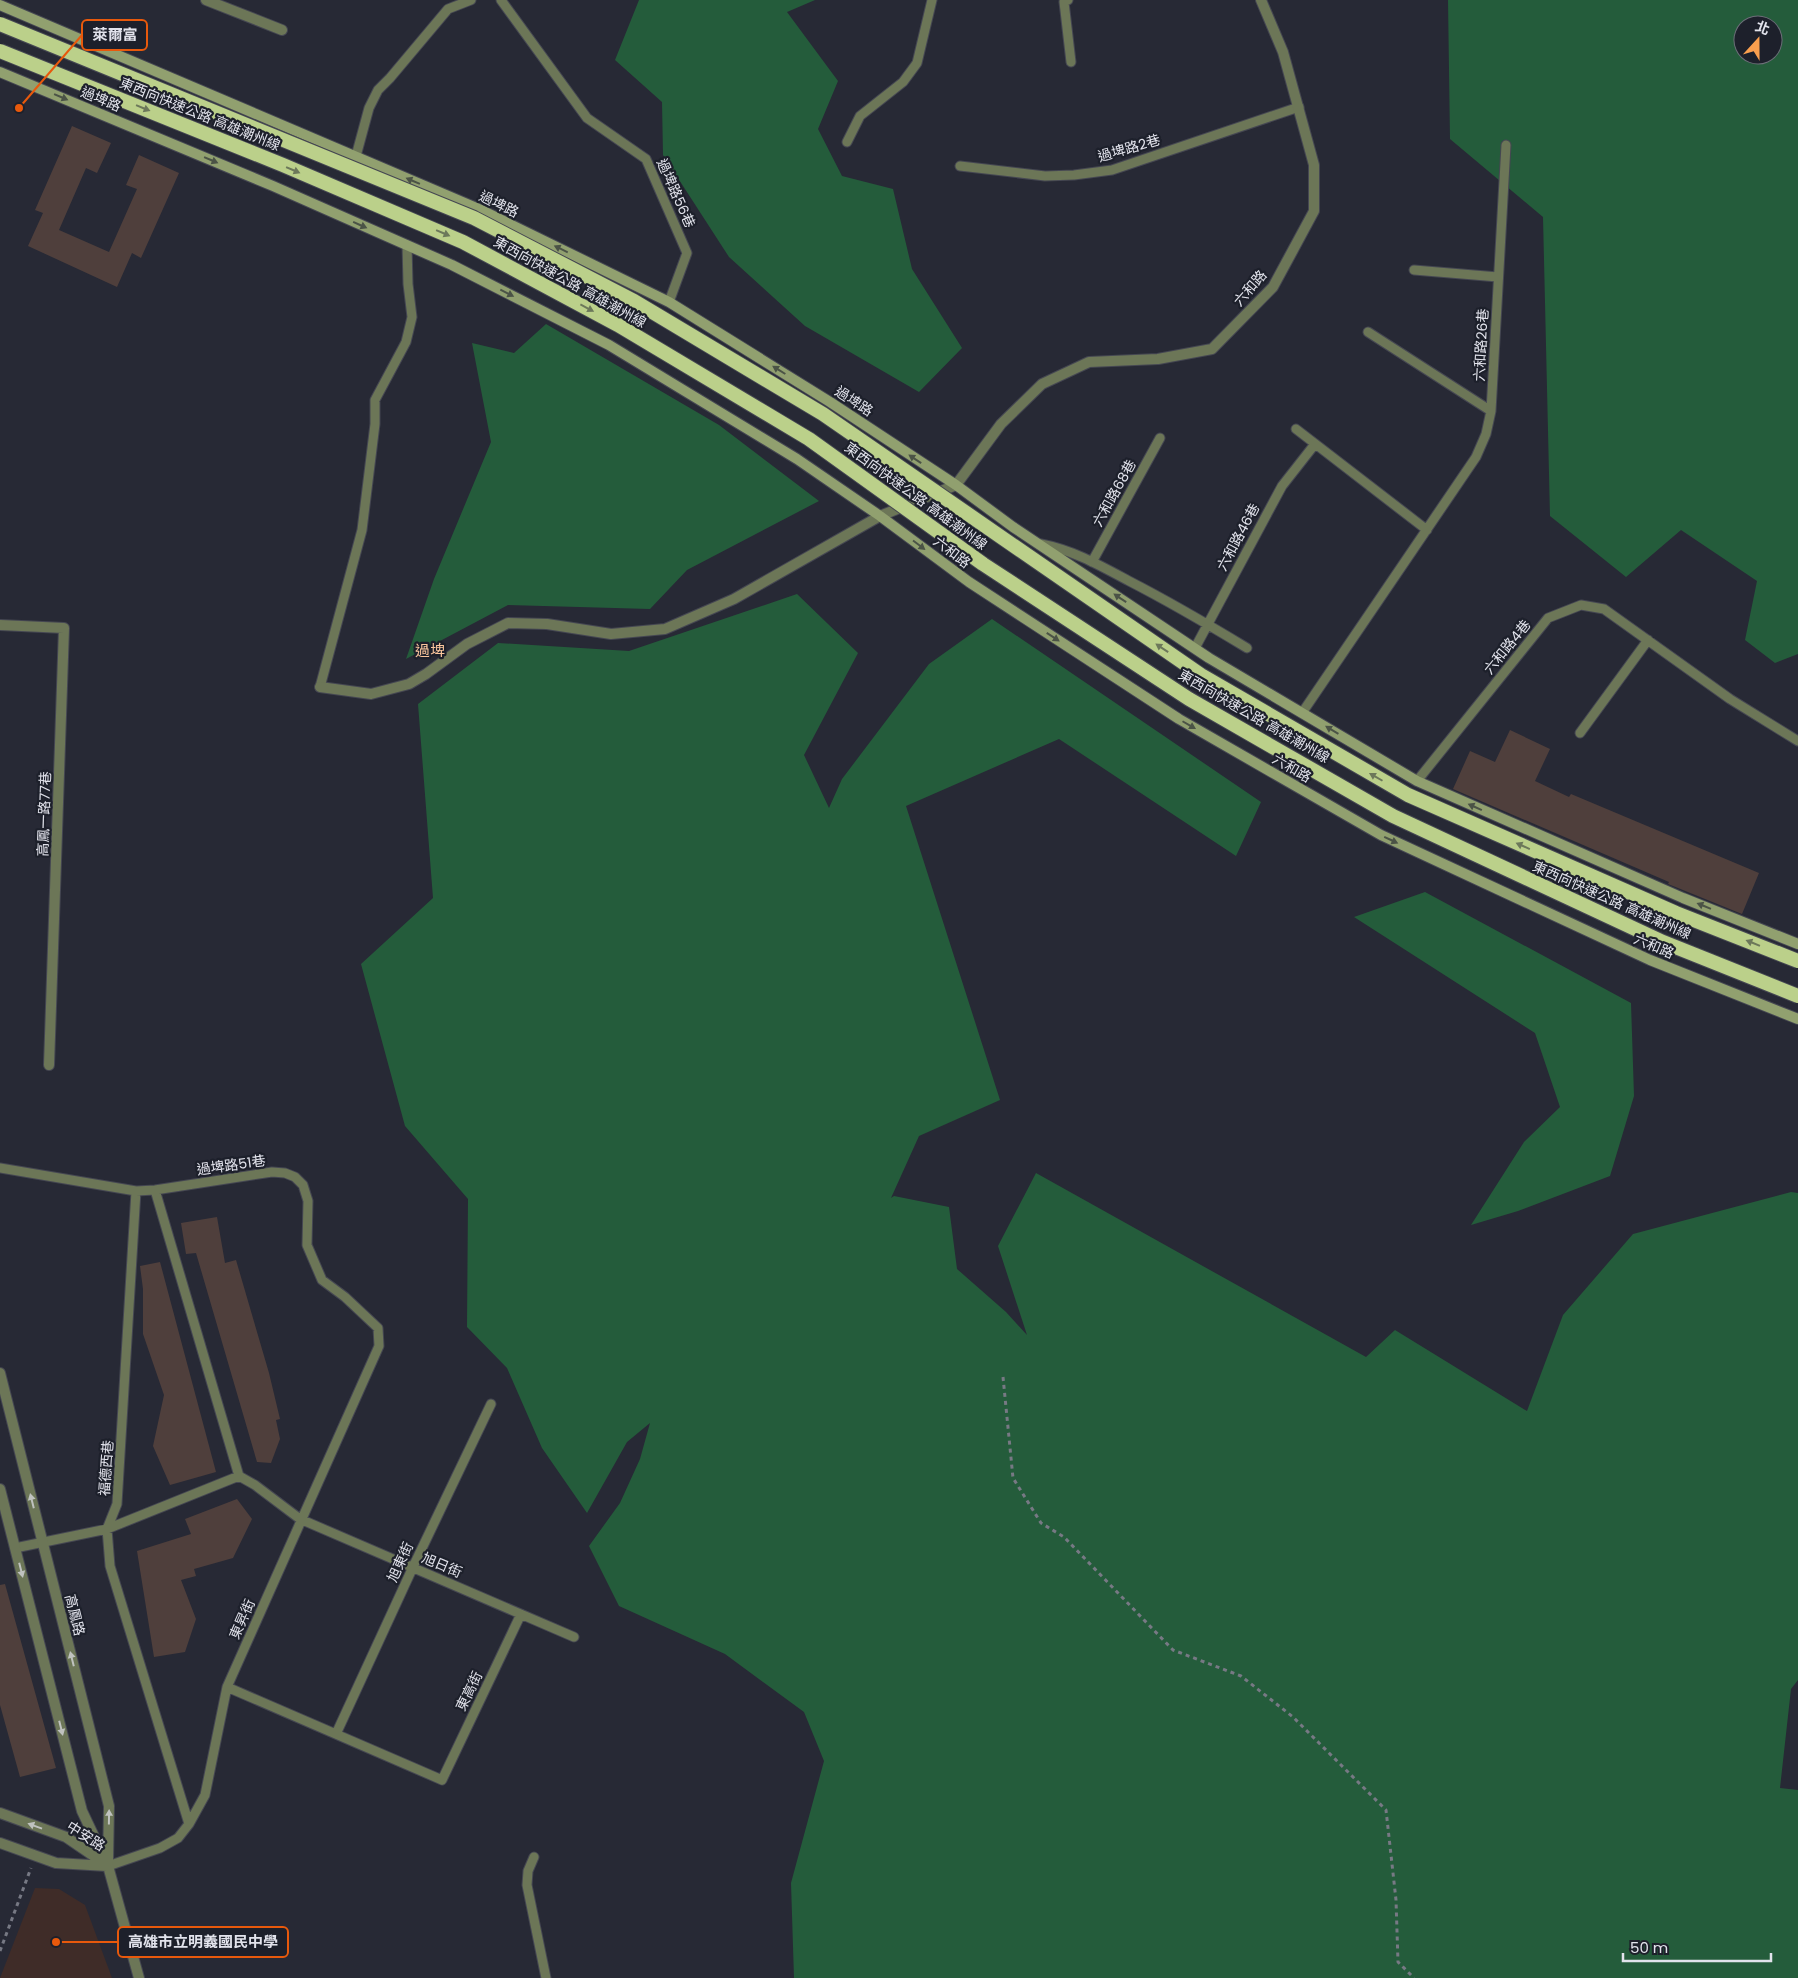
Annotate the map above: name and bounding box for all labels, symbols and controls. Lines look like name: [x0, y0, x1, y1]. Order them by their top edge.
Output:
north arrow: [1733, 15, 1783, 65]
text: 北: [1753, 16, 1773, 40]
callout: 萊爾富: [82, 20, 147, 50]
text: 萊爾富: [92, 24, 138, 45]
street label: 東西向快速公路 高雄潮州線: [117, 73, 283, 155]
street label: 過埤路: [78, 82, 124, 116]
one-way arrow: [54, 94, 68, 102]
one-way arrow: [135, 105, 150, 113]
street label: 過埤路2巷: [1095, 130, 1163, 166]
street label: 過埤路56巷: [652, 155, 700, 231]
one-way arrow: [204, 157, 218, 165]
one-way arrow: [286, 166, 300, 174]
one-way arrow: [406, 176, 420, 184]
street label: 過埤路: [476, 186, 522, 222]
one-way arrow: [353, 221, 367, 229]
one-way arrow: [436, 230, 450, 238]
street label: 東西向快速公路 高雄潮州線: [490, 232, 650, 332]
one-way arrow: [553, 245, 568, 253]
street label: 六和路: [1229, 266, 1271, 310]
one-way arrow: [500, 289, 515, 297]
one-way arrow: [580, 304, 593, 313]
street label: 六和路26巷: [1469, 308, 1493, 382]
one-way arrow: [772, 366, 786, 375]
street label: 過埤路: [831, 381, 877, 421]
street label: 東西向快速公路 高雄潮州線: [841, 437, 991, 555]
one-way arrow: [909, 454, 922, 463]
street label: 六和路68巷: [1087, 456, 1141, 530]
street label: 六和路46巷: [1212, 500, 1264, 574]
street label: 六和路: [929, 531, 975, 573]
one-way arrow: [912, 540, 926, 550]
one-way arrow: [1113, 593, 1126, 603]
street label: 六和路4巷: [1479, 616, 1535, 678]
one-way arrow: [1046, 632, 1060, 641]
district label: 過埤: [415, 640, 445, 661]
one-way arrow: [1155, 643, 1168, 653]
street label: 東西向快速公路 高雄潮州線: [1175, 664, 1333, 768]
one-way arrow: [1183, 720, 1196, 729]
one-way arrow: [1325, 726, 1338, 735]
street label: 六和路: [1269, 749, 1315, 787]
street label: 高鳳一路77巷: [33, 771, 55, 857]
one-way arrow: [1369, 772, 1382, 781]
one-way arrow: [1468, 802, 1482, 810]
one-way arrow: [1384, 836, 1398, 844]
one-way arrow: [1516, 841, 1530, 849]
street label: 東西向快速公路 高雄潮州線: [1529, 856, 1695, 944]
one-way arrow: [1697, 902, 1711, 910]
street label: 六和路: [1631, 929, 1677, 963]
one-way arrow: [1746, 939, 1760, 947]
street label: 過埤路51巷: [195, 1150, 267, 1180]
street label: 福德西巷: [94, 1439, 118, 1497]
one-way arrow: [28, 1494, 36, 1509]
street label: 旭東街: [382, 1539, 418, 1585]
street label: 旭日街: [419, 1548, 465, 1582]
one-way arrow: [17, 1563, 25, 1578]
street label: 高鳳路: [60, 1592, 90, 1638]
street label: 東昇街: [224, 1596, 260, 1642]
one-way arrow: [68, 1652, 76, 1667]
street label: 東高街: [451, 1668, 487, 1714]
one-way arrow: [57, 1720, 65, 1735]
one-way arrow: [105, 1809, 113, 1825]
street label: 中安路: [63, 1816, 109, 1856]
one-way arrow: [27, 1822, 42, 1830]
callout: 高雄市立明義國民中學: [118, 1927, 288, 1957]
scale bar: [1623, 1930, 1770, 1962]
text: 高雄市立明義國民中學: [128, 1931, 278, 1952]
text: 50 m: [1630, 1937, 1668, 1958]

